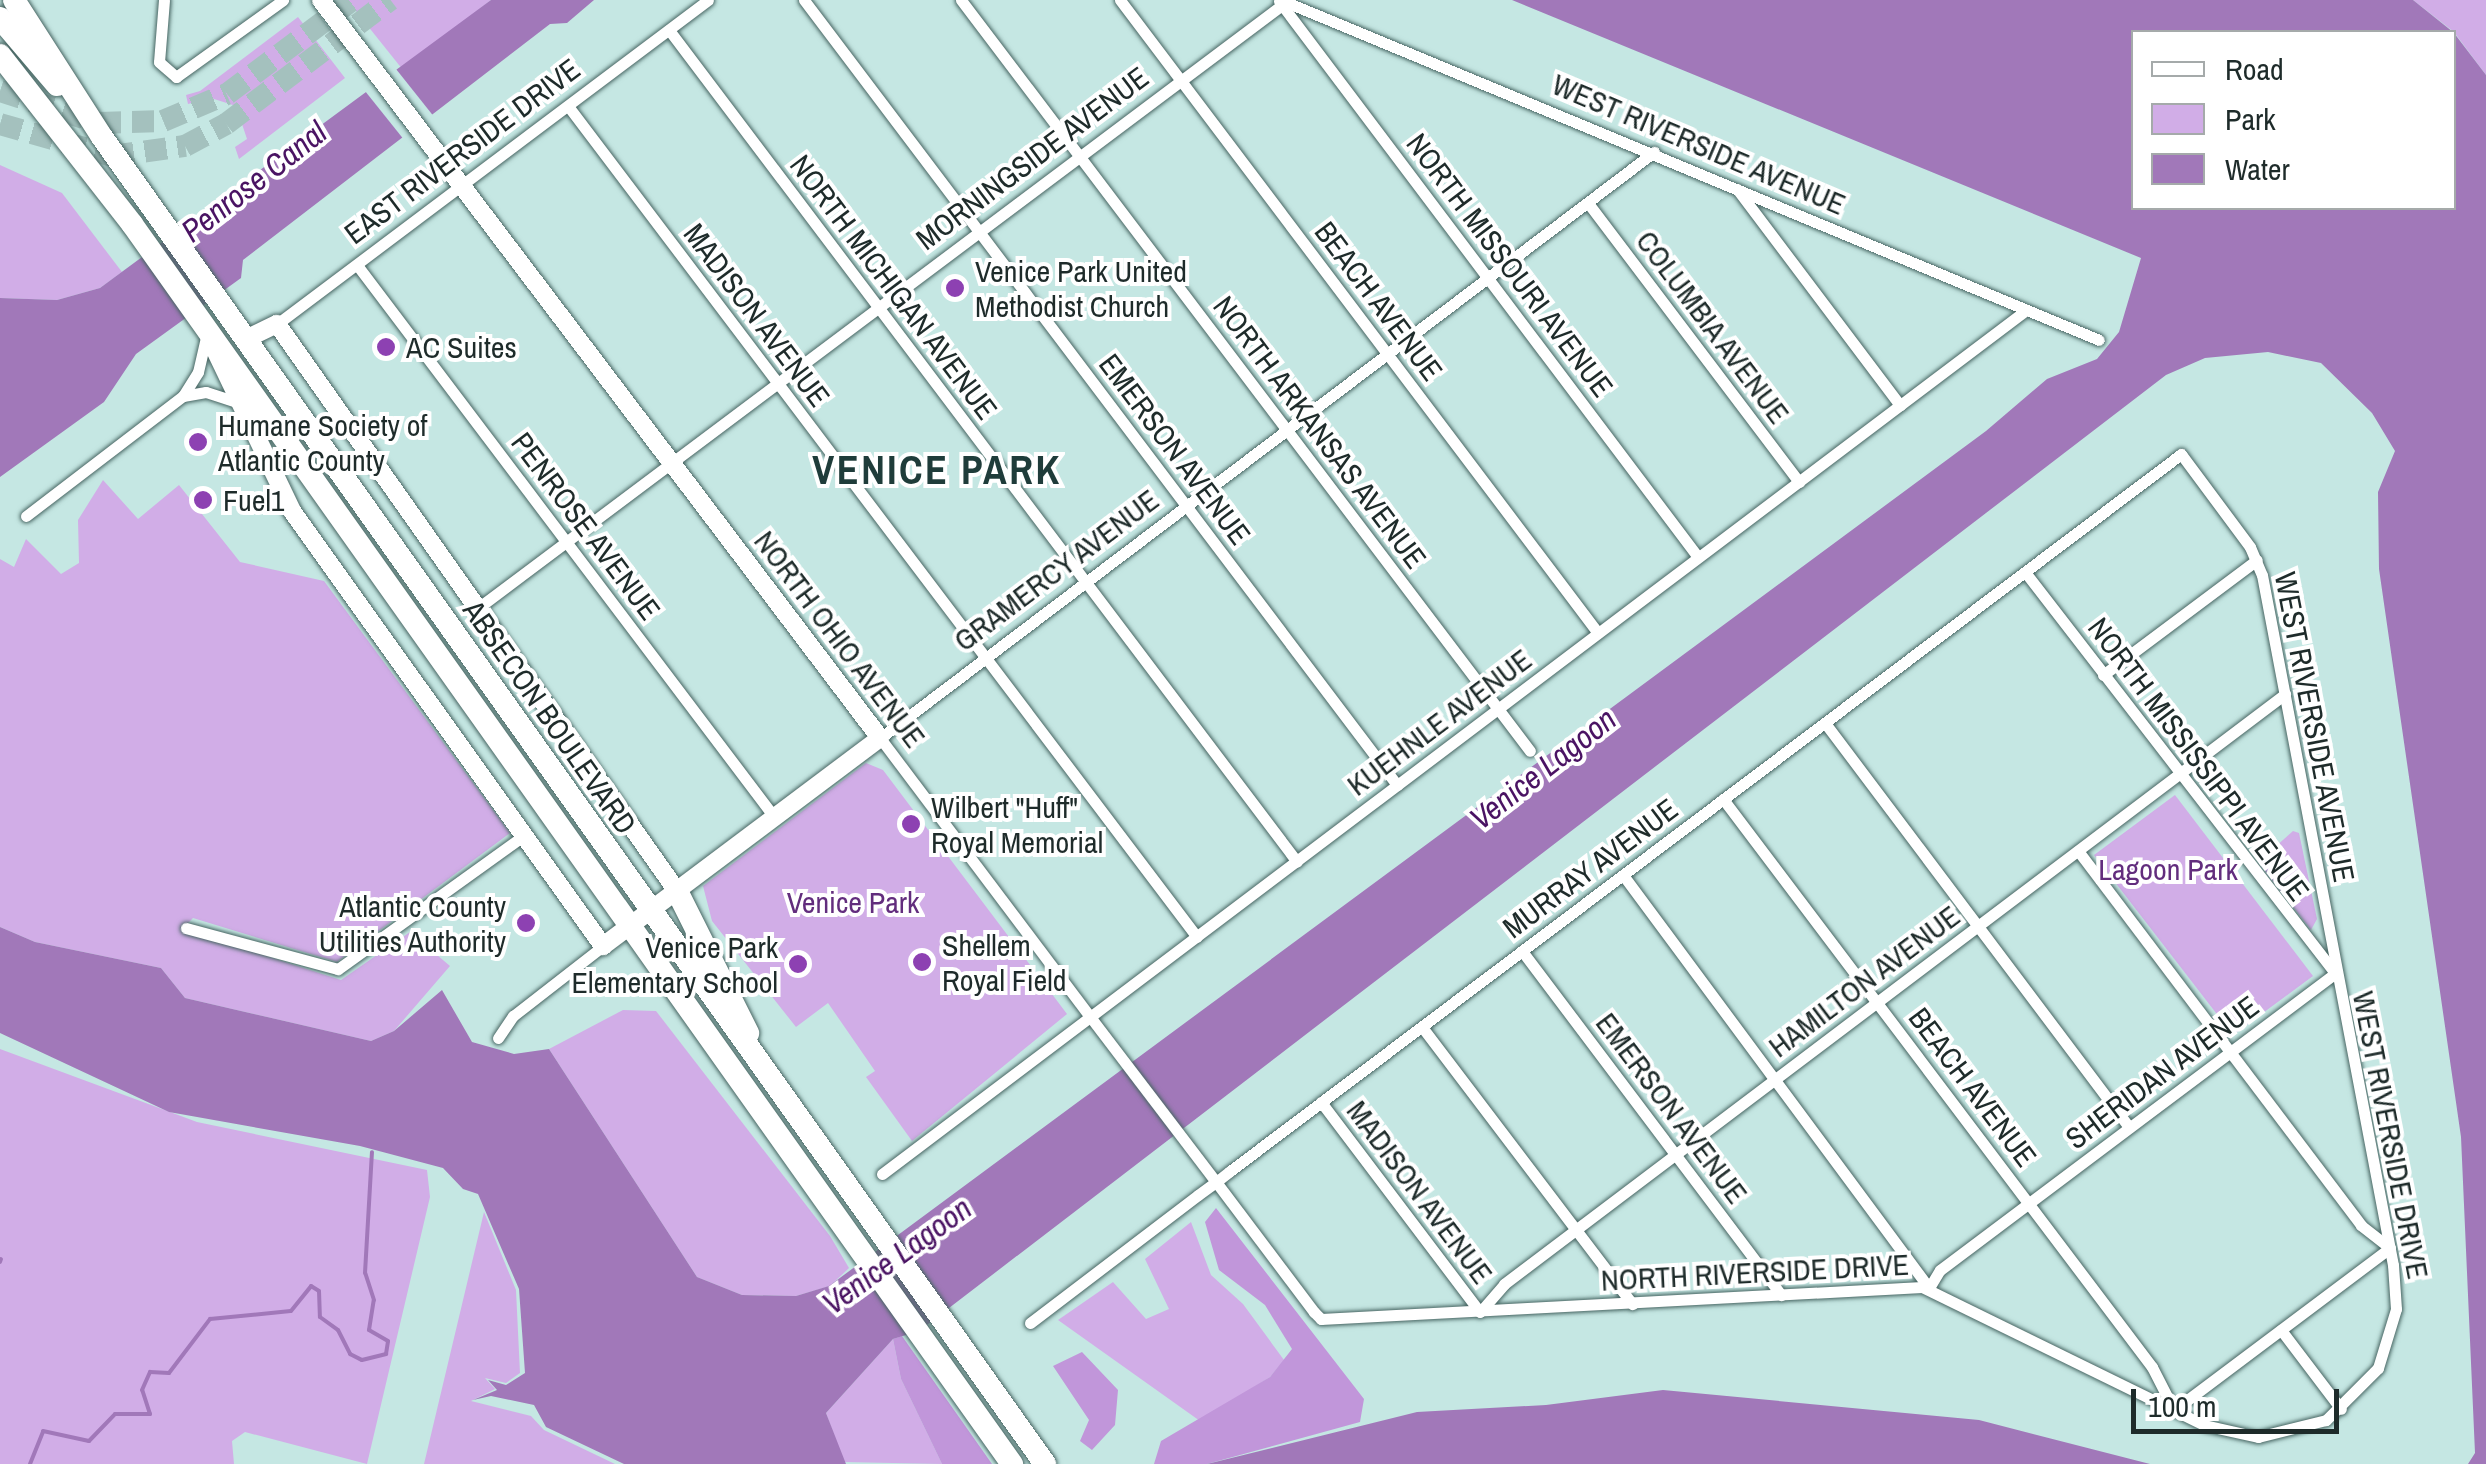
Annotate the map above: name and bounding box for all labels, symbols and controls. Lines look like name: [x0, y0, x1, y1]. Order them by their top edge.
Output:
legend: [2131, 30, 2456, 210]
text: Road: [2225, 49, 2284, 89]
street label: EAST RIVERSIDE DRIVE: [337, 51, 587, 251]
street label: MORNINGSIDE AVENUE: [908, 59, 1156, 257]
street label: WEST RIVERSIDE AVENUE: [1546, 66, 1852, 222]
text: Park: [2225, 99, 2276, 139]
water label: Penrose Canal: [174, 113, 334, 251]
street label: NORTH MISSOURI AVENUE: [1399, 126, 1621, 404]
street label: NORTH MICHIGAN AVENUE: [782, 147, 1006, 427]
text: Water: [2225, 149, 2290, 189]
street label: BEACH AVENUE: [1307, 214, 1451, 388]
street label: MADISON AVENUE: [676, 216, 838, 414]
street label: COLUMBIA AVENUE: [1628, 222, 1798, 432]
place label: Venice Park United Methodist Church: [975, 253, 1187, 324]
marker: Venice Park United Methodist Church: [944, 277, 966, 299]
street label: NORTH ARKANSAS AVENUE: [1205, 288, 1435, 576]
place label: AC Suites: [406, 329, 517, 365]
marker: AC Suites: [375, 336, 397, 358]
street label: EMERSON AVENUE: [1091, 346, 1259, 552]
place label: Humane Society of Atlantic County: [218, 407, 427, 478]
street label: PENROSE AVENUE: [503, 425, 669, 627]
marker: Humane Society of Atlantic County: [187, 431, 209, 453]
district label: VENICE PARK: [812, 446, 1062, 494]
street label: GRAMERCY AVENUE: [946, 481, 1166, 659]
place label: Fuel1: [223, 482, 285, 518]
marker: Fuel1: [192, 489, 214, 511]
street label: NORTH OHIO AVENUE: [747, 523, 933, 755]
street label: WEST RIVERSIDE AVENUE: [2267, 568, 2363, 886]
street label: ABSECON BOULEVARD: [456, 593, 644, 841]
street label: NORTH MISSISSIPPI AVENUE: [2080, 610, 2318, 908]
street label: KUEHNLE AVENUE: [1339, 641, 1539, 803]
water label: Venice Lagoon: [1462, 700, 1624, 838]
place label: Wilbert "Huff" Royal Memorial: [931, 789, 1103, 860]
street label: MURRAY AVENUE: [1495, 790, 1685, 946]
marker: Wilbert "Huff" Royal Memorial: [900, 813, 922, 835]
park label: Lagoon Park: [2098, 851, 2238, 887]
park label: Venice Park: [787, 884, 919, 920]
place label: Atlantic County Utilities Authority: [317, 888, 506, 958]
street label: HAMILTON AVENUE: [1761, 897, 1967, 1065]
marker: Atlantic County Utilities Authority: [515, 912, 537, 934]
place label: Shellem Royal Field: [942, 927, 1066, 998]
place label: Venice Park Elementary School: [572, 929, 778, 1000]
marker: Shellem Royal Field: [911, 951, 933, 973]
marker: Venice Park Elementary School: [787, 953, 809, 975]
street label: SHERIDAN AVENUE: [2058, 987, 2266, 1157]
street label: WEST RIVERSIDE DRIVE: [2345, 988, 2437, 1282]
street label: BEACH AVENUE: [1901, 1000, 2045, 1174]
street label: EMERSON AVENUE: [1588, 1005, 1756, 1211]
street label: MADISON AVENUE: [1339, 1093, 1501, 1291]
water label: Venice Lagoon: [815, 1189, 979, 1323]
street label: NORTH RIVERSIDE DRIVE: [1600, 1246, 1910, 1298]
scale bar: [2136, 1369, 2344, 1431]
text: 100 m: [2148, 1386, 2216, 1426]

